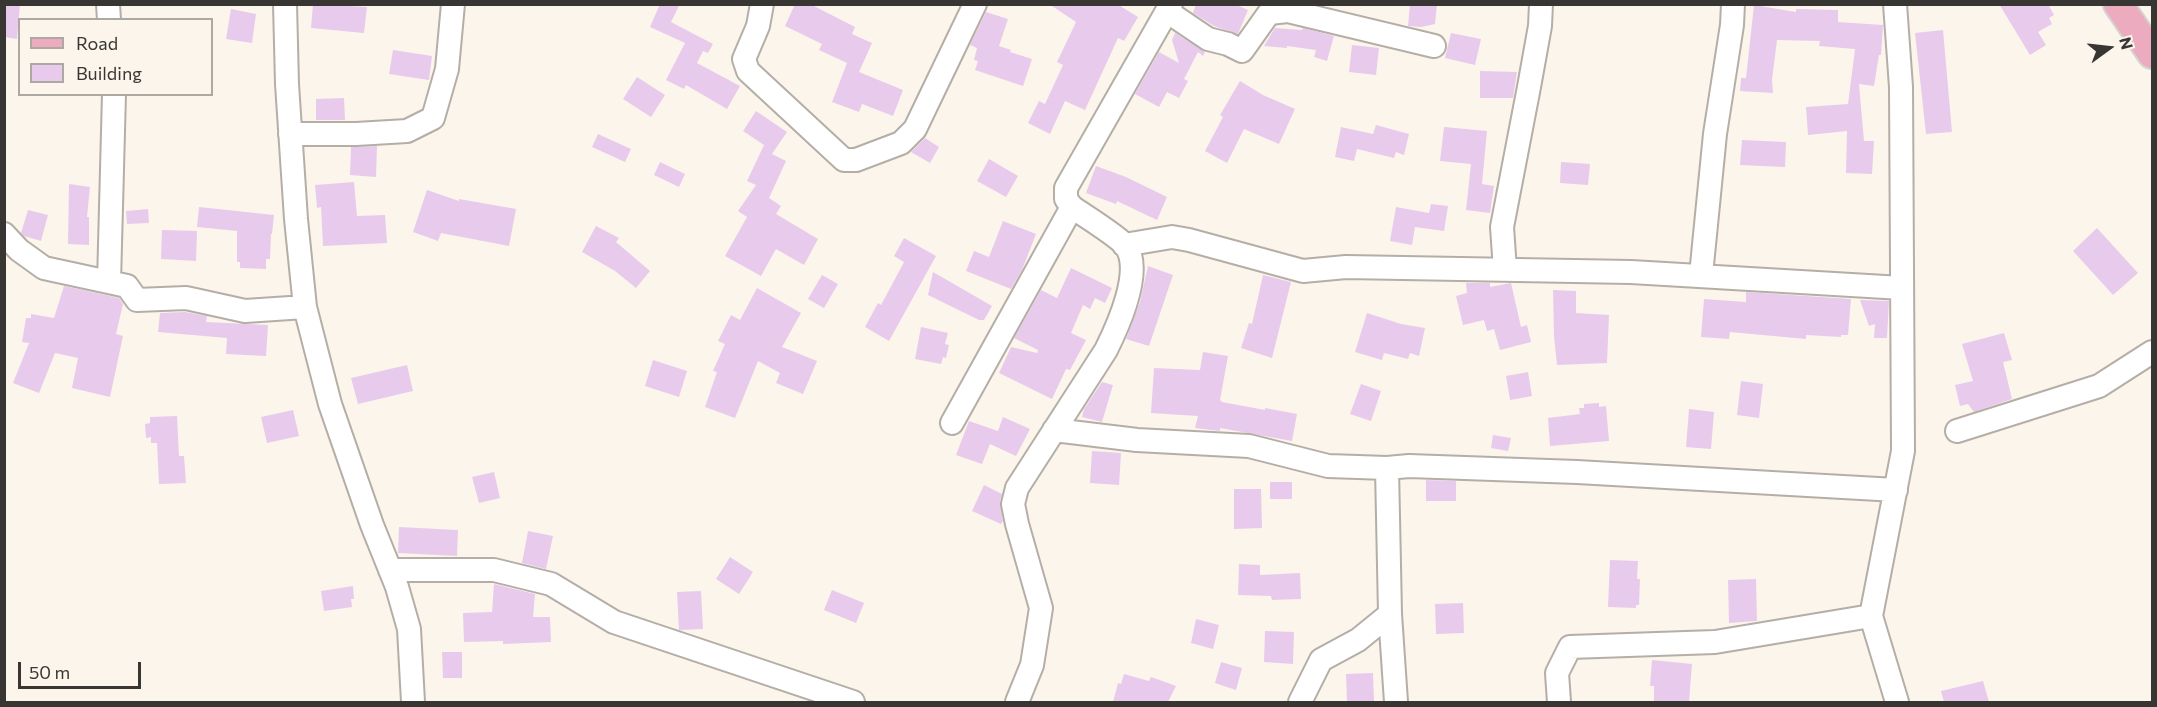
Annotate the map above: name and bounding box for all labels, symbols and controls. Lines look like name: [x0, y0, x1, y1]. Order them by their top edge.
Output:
legend: [18, 18, 213, 96]
north arrow: [2079, 18, 2139, 78]
text: Road: [76, 32, 118, 54]
text: N: [2116, 35, 2138, 51]
text: Building: [76, 62, 142, 84]
scale bar: [21, 650, 144, 688]
text: 50 m: [29, 661, 70, 683]

